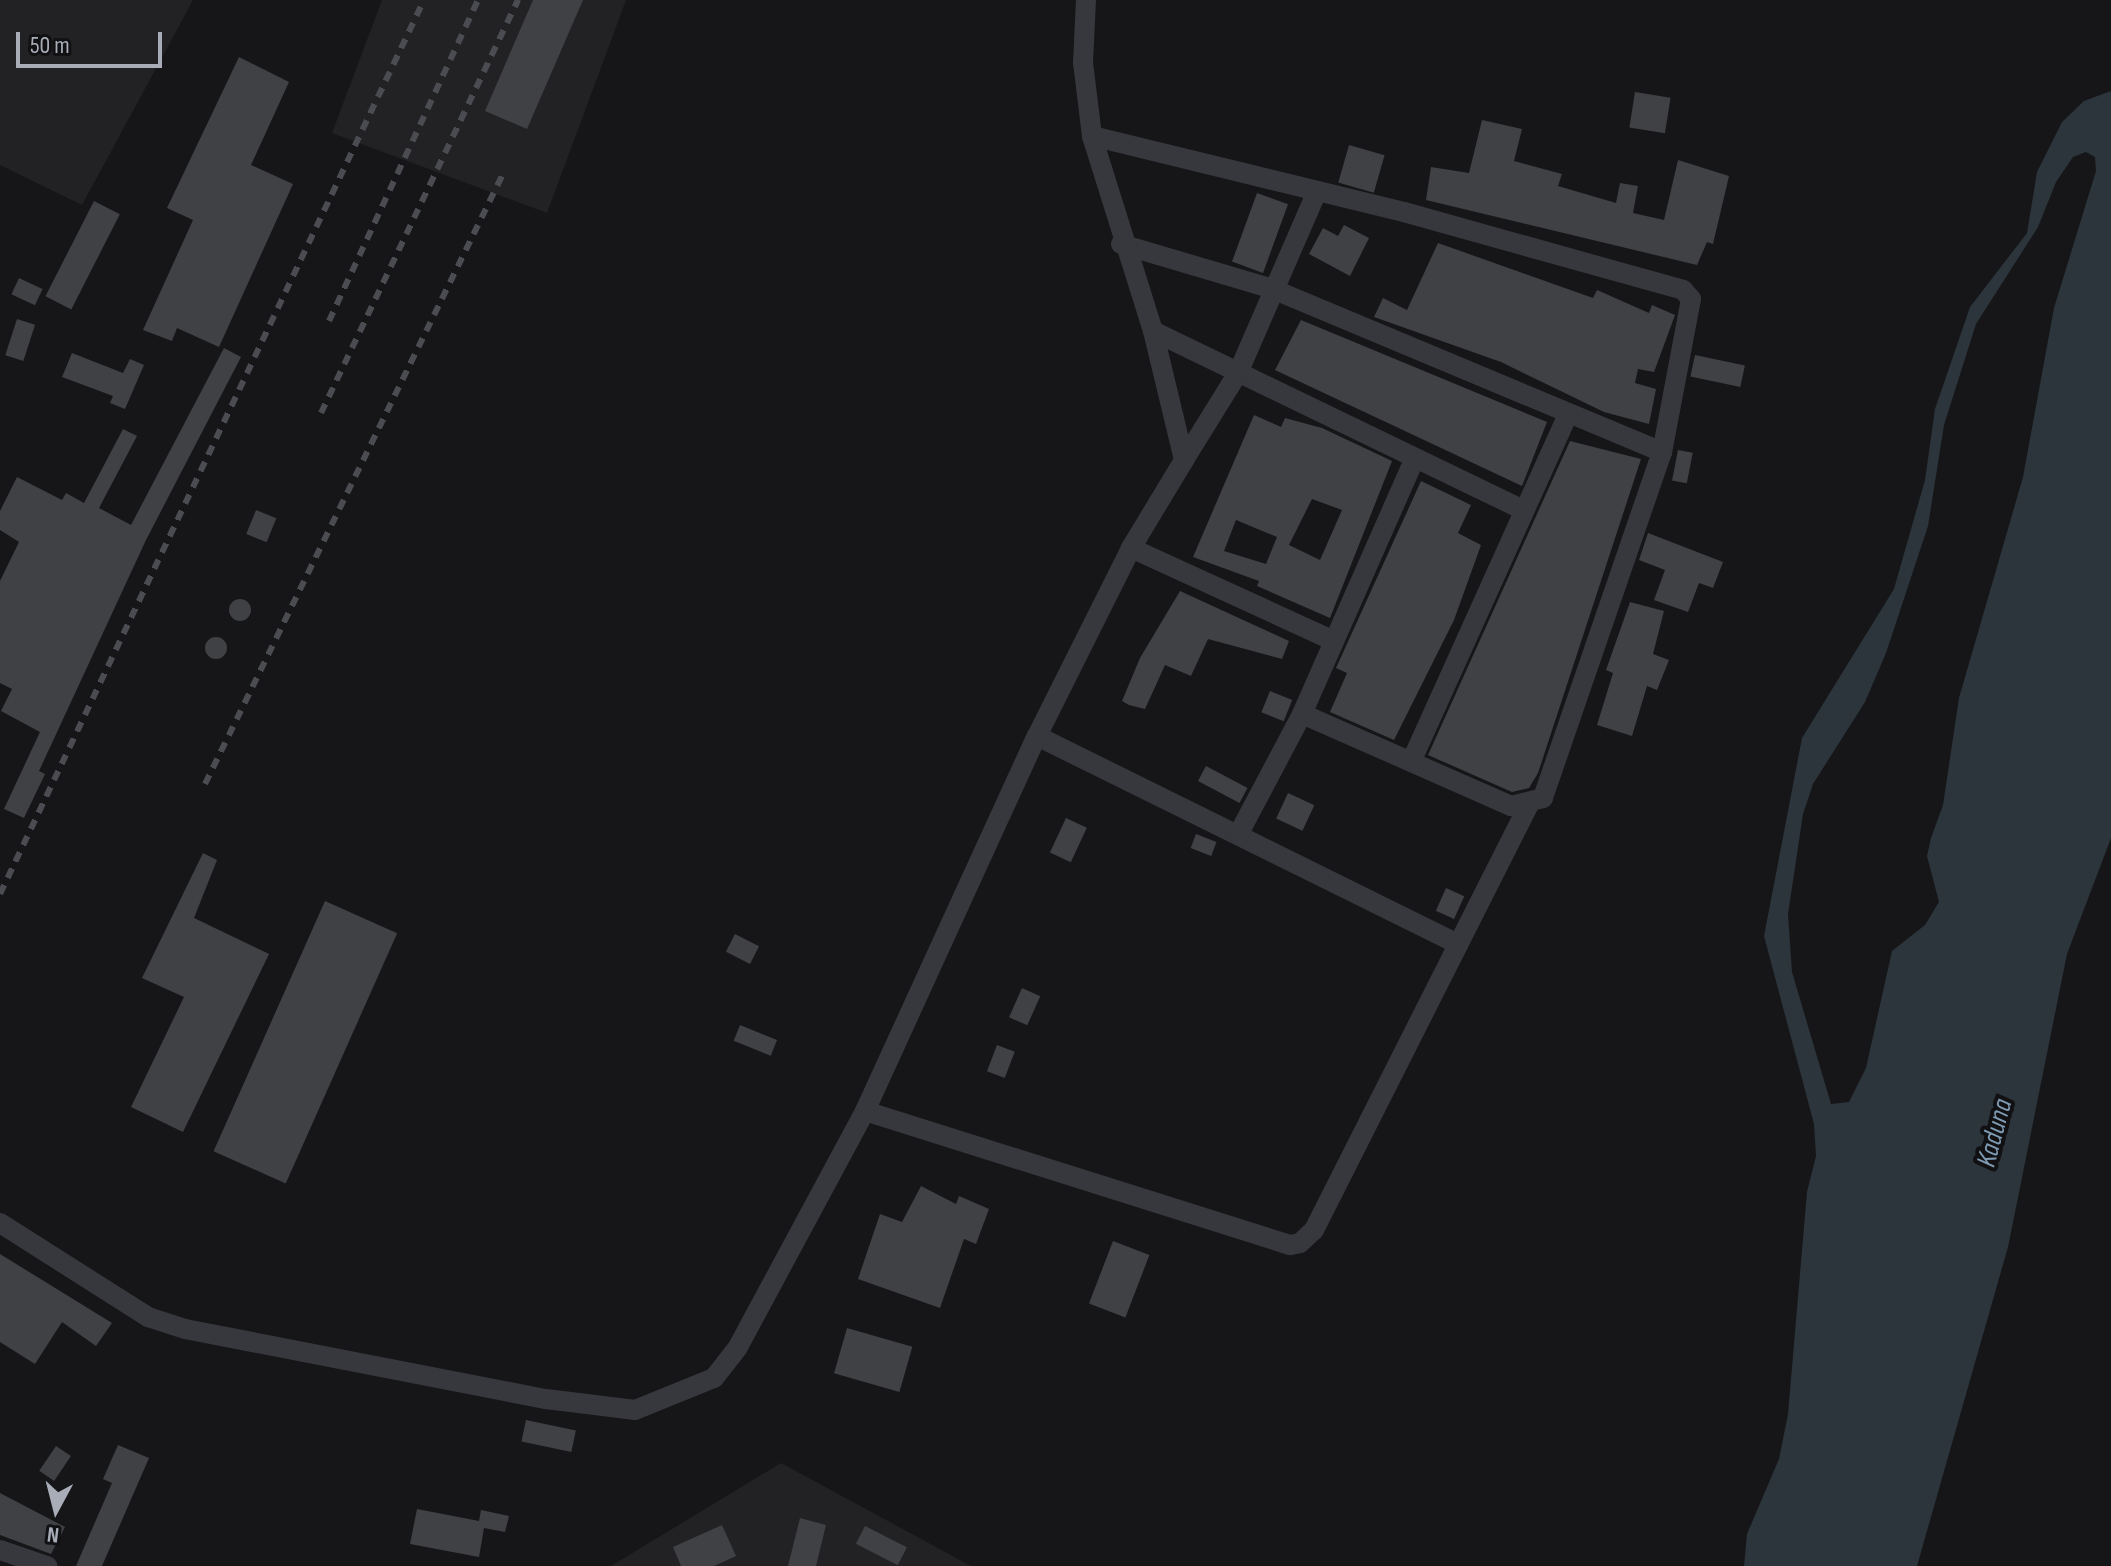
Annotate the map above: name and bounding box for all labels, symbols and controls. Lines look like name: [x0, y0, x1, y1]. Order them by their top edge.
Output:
scale bar: [20, 16, 166, 66]
text: 50 m: [30, 31, 70, 60]
water label: Kaduna: [1970, 1095, 2020, 1171]
north arrow: [16, 1470, 96, 1550]
text: N: [46, 1520, 60, 1548]

